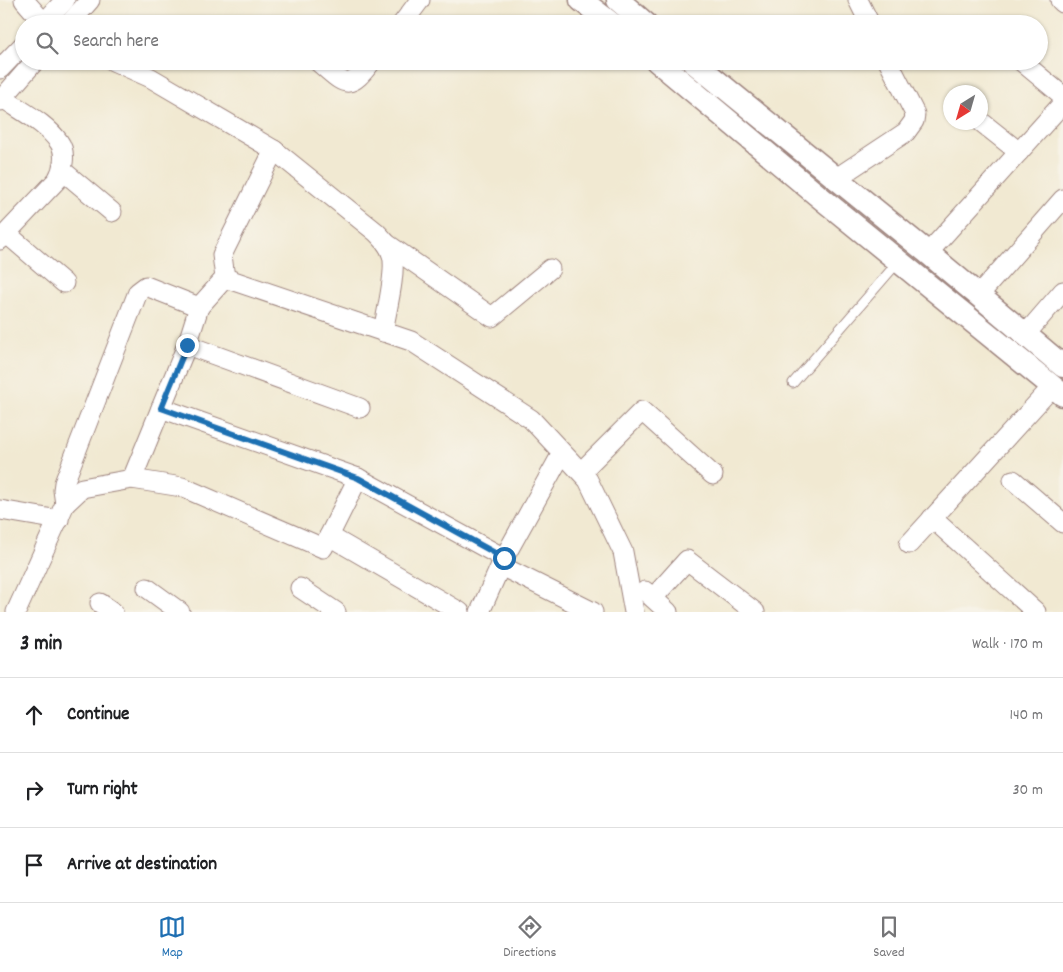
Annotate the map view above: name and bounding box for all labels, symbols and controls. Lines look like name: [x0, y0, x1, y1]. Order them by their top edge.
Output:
search box: [15, 15, 1048, 70]
icon: search: [33, 29, 61, 57]
text: Search here: [73, 29, 159, 56]
north arrow: [943, 85, 988, 130]
route end: [176, 334, 199, 357]
route start: [493, 547, 516, 570]
text: 3 min: [20, 630, 62, 660]
text: Walk · 170 m: [972, 633, 1043, 656]
icon: ahead: [20, 701, 48, 729]
text: Continue: [67, 702, 129, 729]
text: 140 m: [1009, 704, 1043, 727]
icon: right: [20, 776, 48, 804]
text: Turn right: [67, 777, 138, 804]
text: 30 m: [1013, 779, 1043, 802]
icon: arrive: [20, 851, 48, 879]
text: Arrive at destination: [67, 852, 217, 879]
tab: Map: [158, 913, 186, 963]
tab: Directions: [503, 913, 556, 963]
tab: Saved: [873, 913, 905, 963]

